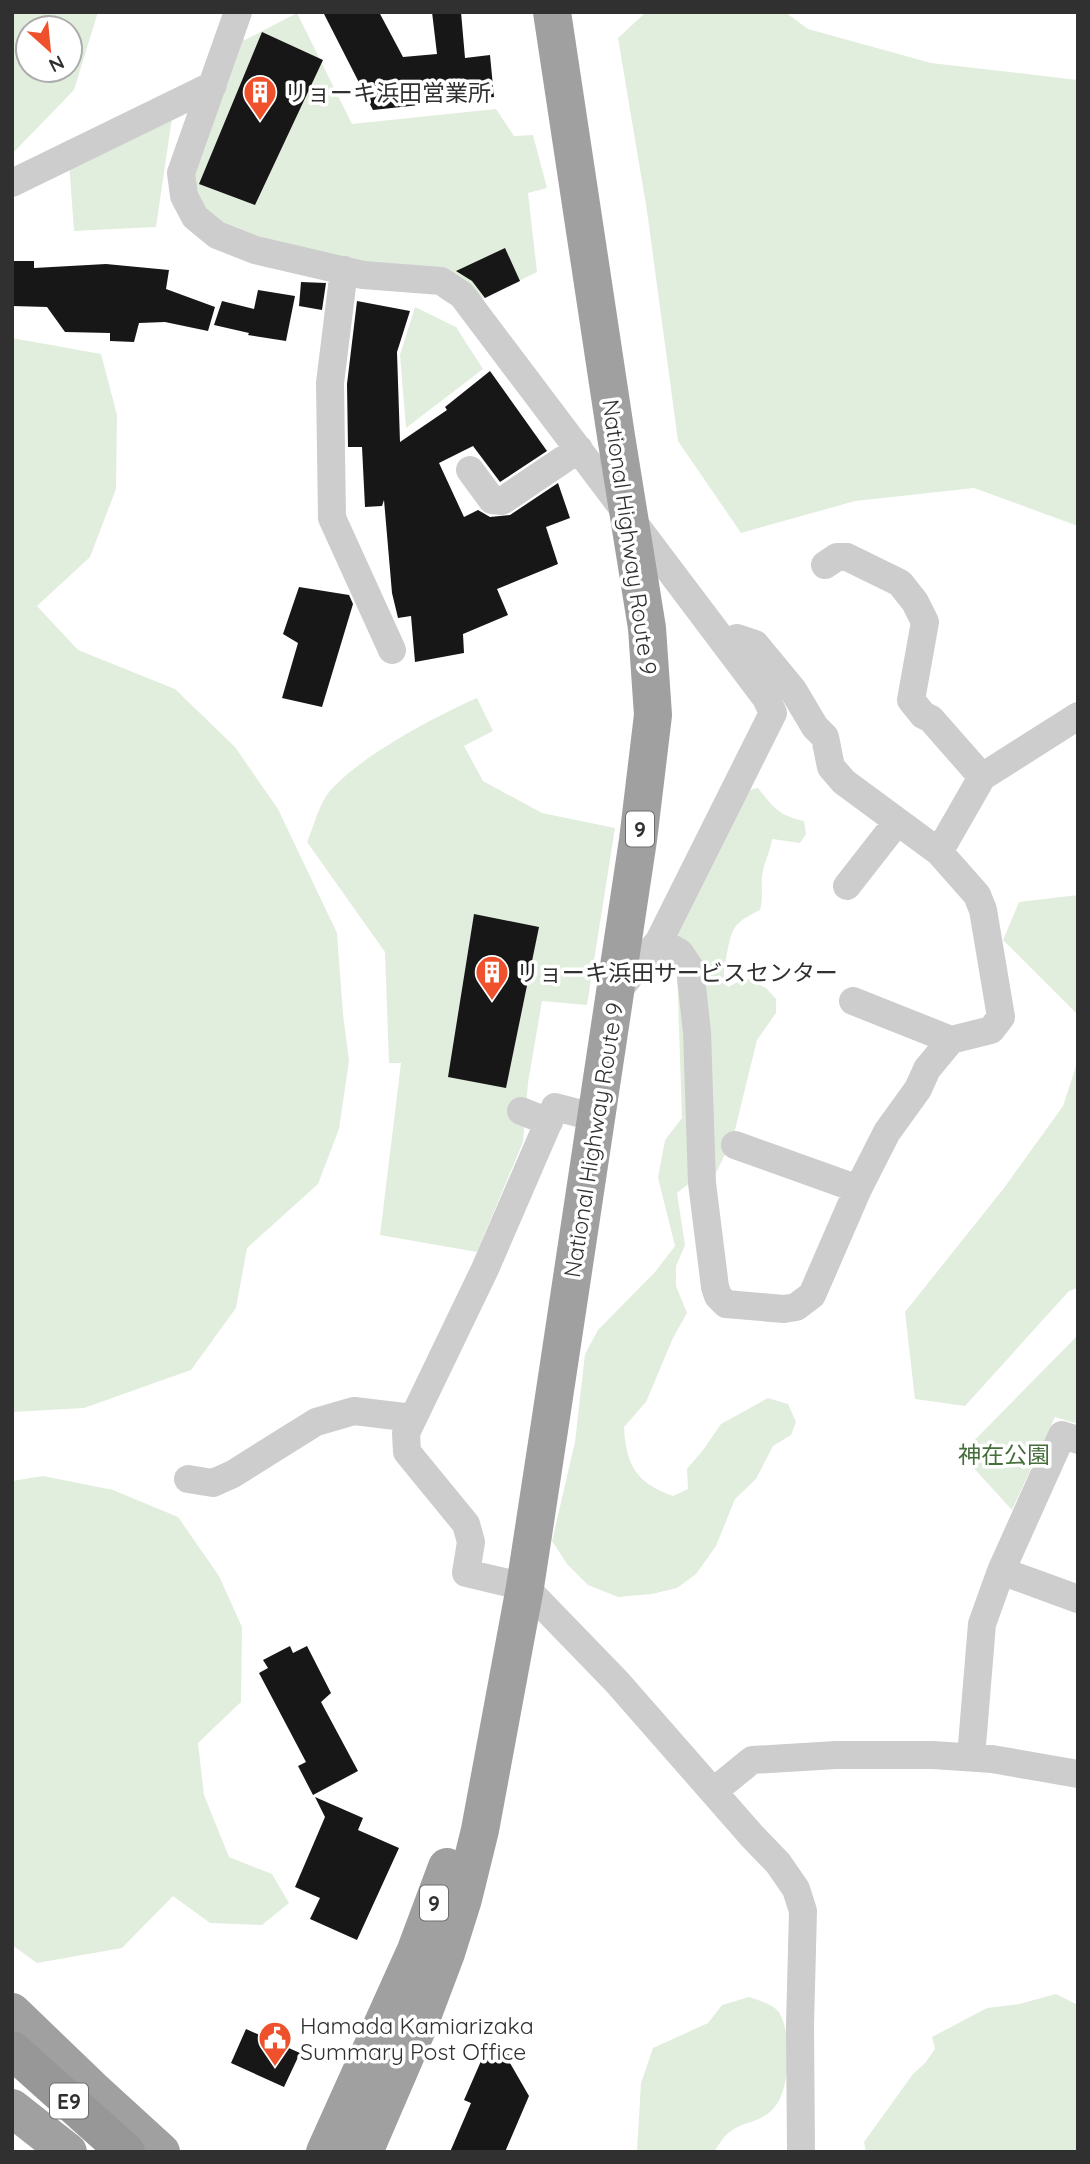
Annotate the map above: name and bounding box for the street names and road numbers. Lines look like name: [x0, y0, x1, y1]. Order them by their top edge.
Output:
street label: National Highway Route 9: [596, 397, 664, 677]
road number: 9: [626, 812, 654, 846]
street label: National Highway Route 9: [557, 1001, 629, 1279]
road number: 9: [420, 1885, 448, 1920]
road number: E9: [50, 2084, 88, 2118]

